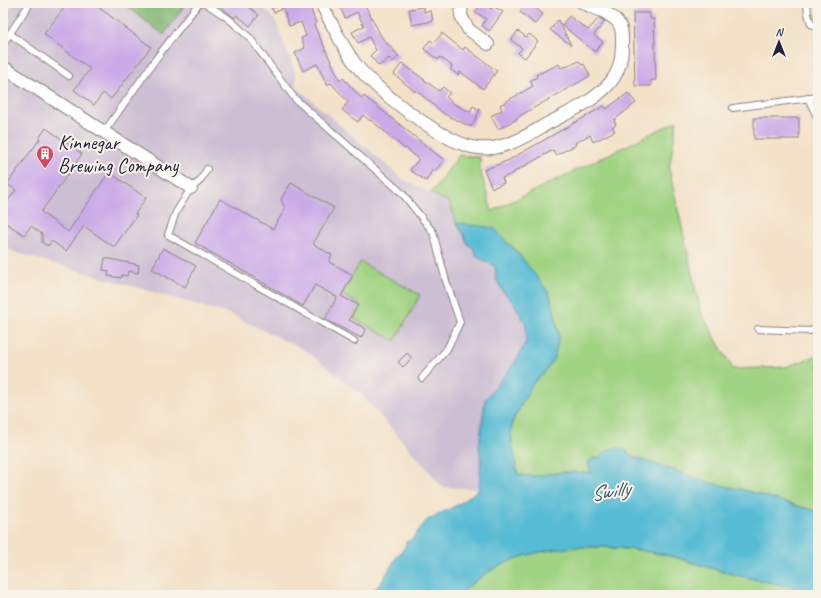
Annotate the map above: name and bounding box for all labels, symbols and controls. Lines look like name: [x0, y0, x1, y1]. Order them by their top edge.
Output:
north arrow: [759, 22, 799, 62]
text: N: [776, 25, 785, 39]
place label: Kinnegar Brewing Company: [58, 130, 179, 178]
building icon: Kinnegar Brewing Company: [35, 144, 55, 169]
water label: Swilly: [589, 475, 635, 507]

